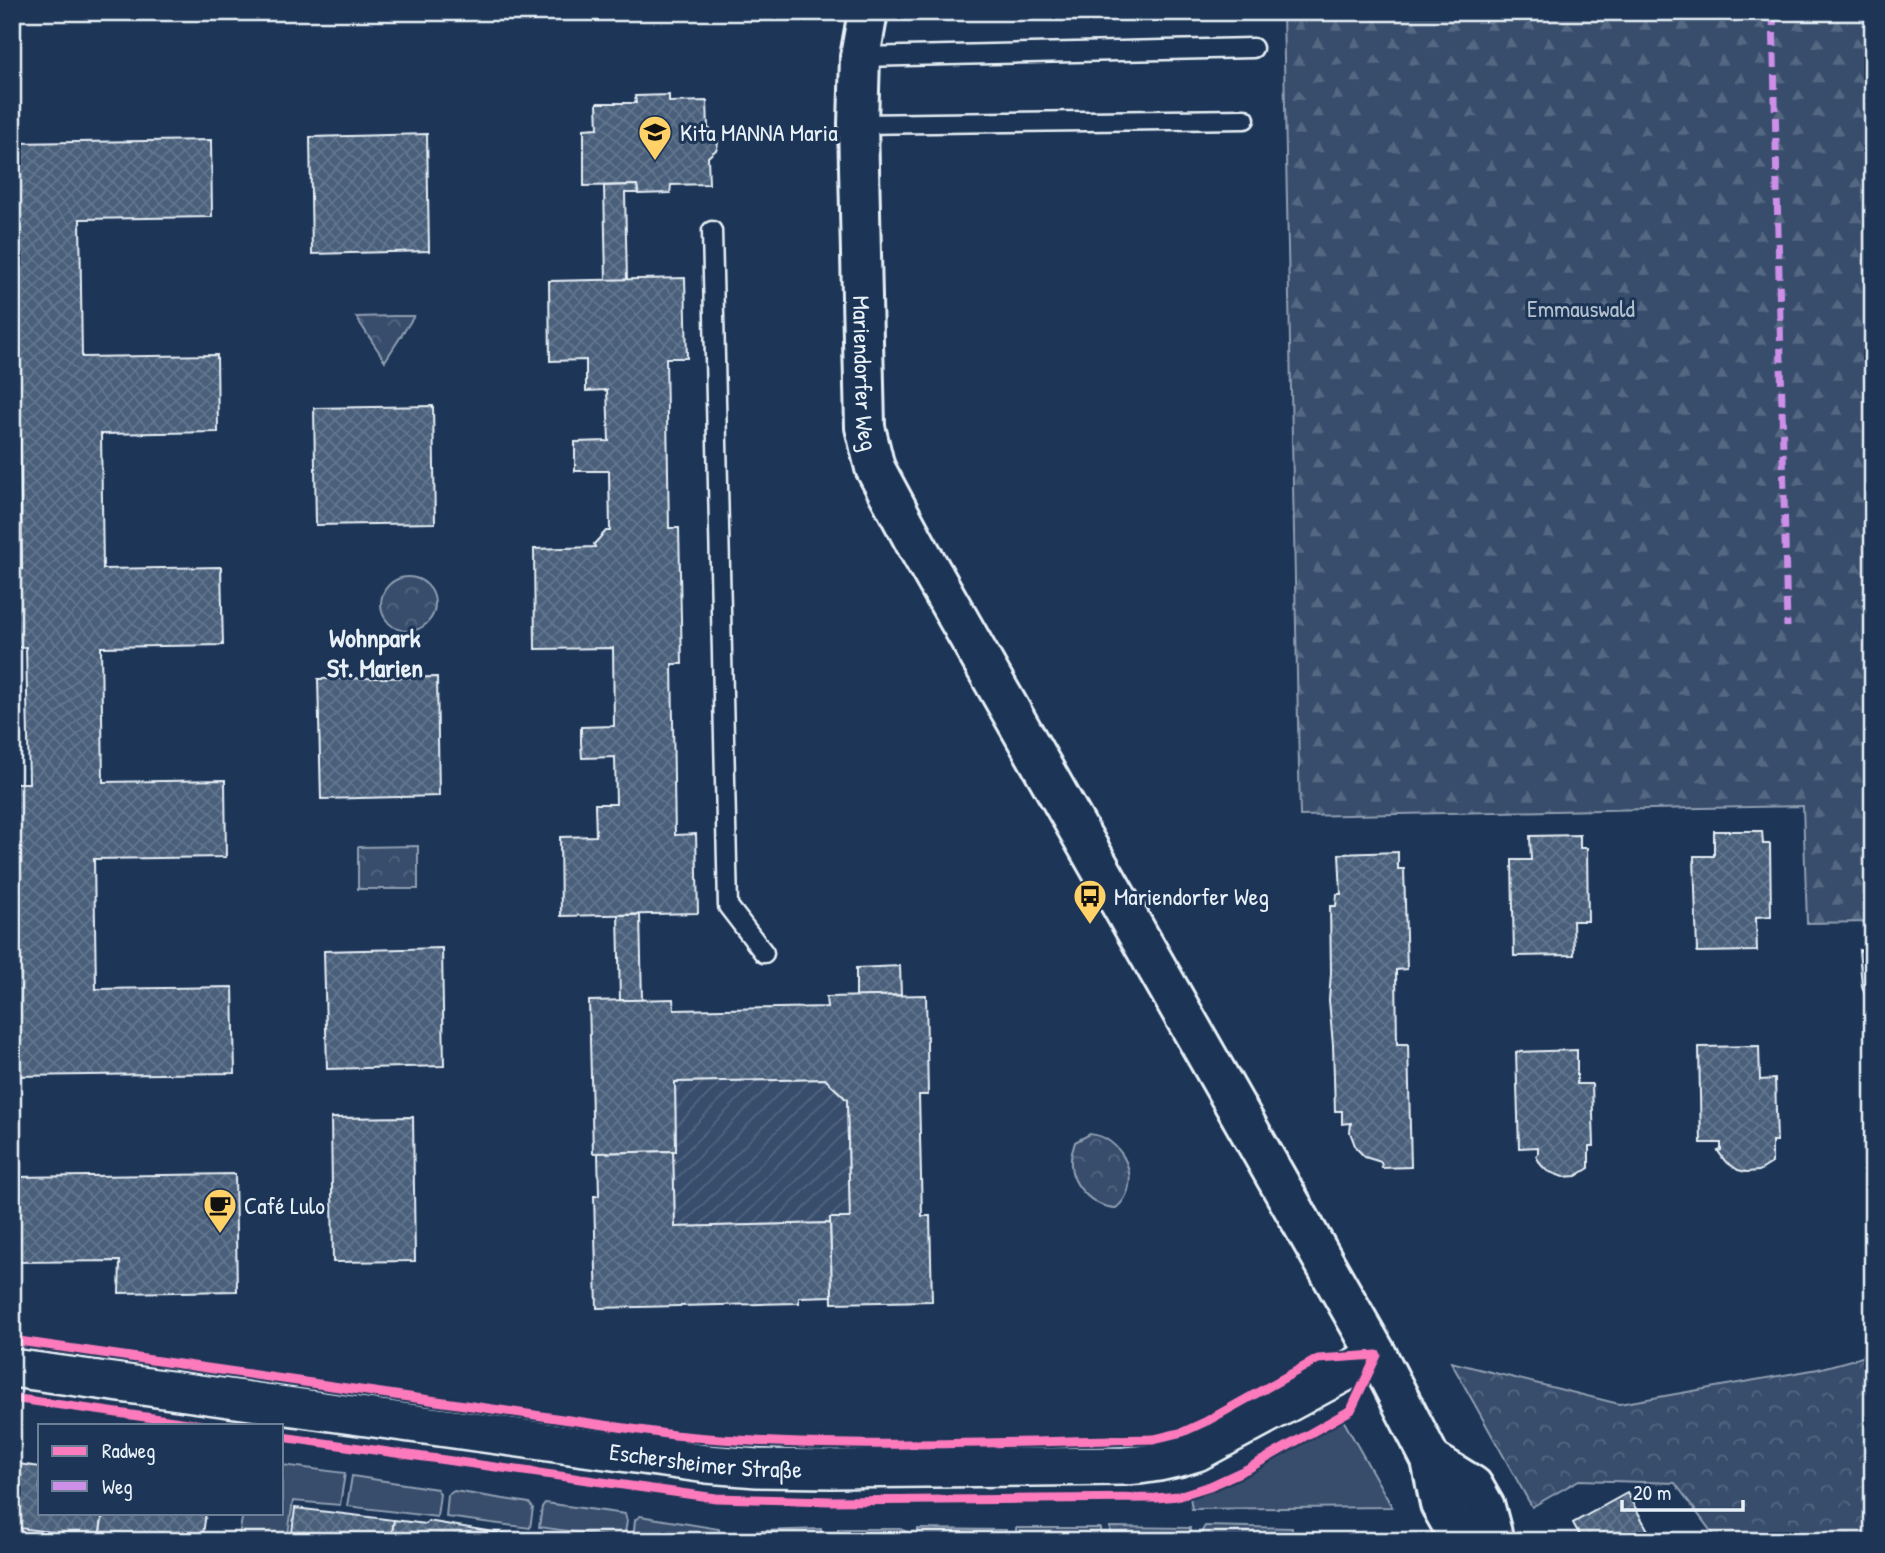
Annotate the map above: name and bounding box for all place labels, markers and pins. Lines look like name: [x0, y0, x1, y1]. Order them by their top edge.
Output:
school or university icon: Kita MANNA Maria: [636, 113, 674, 162]
place label: Kita MANNA Maria: [680, 116, 838, 148]
bus stop icon: Mariendorfer Weg: [1071, 877, 1109, 926]
place label: Mariendorfer Weg: [1114, 880, 1269, 912]
cafe icon: Café Lulo: [201, 1186, 239, 1235]
place label: Café Lulo: [244, 1189, 325, 1221]

